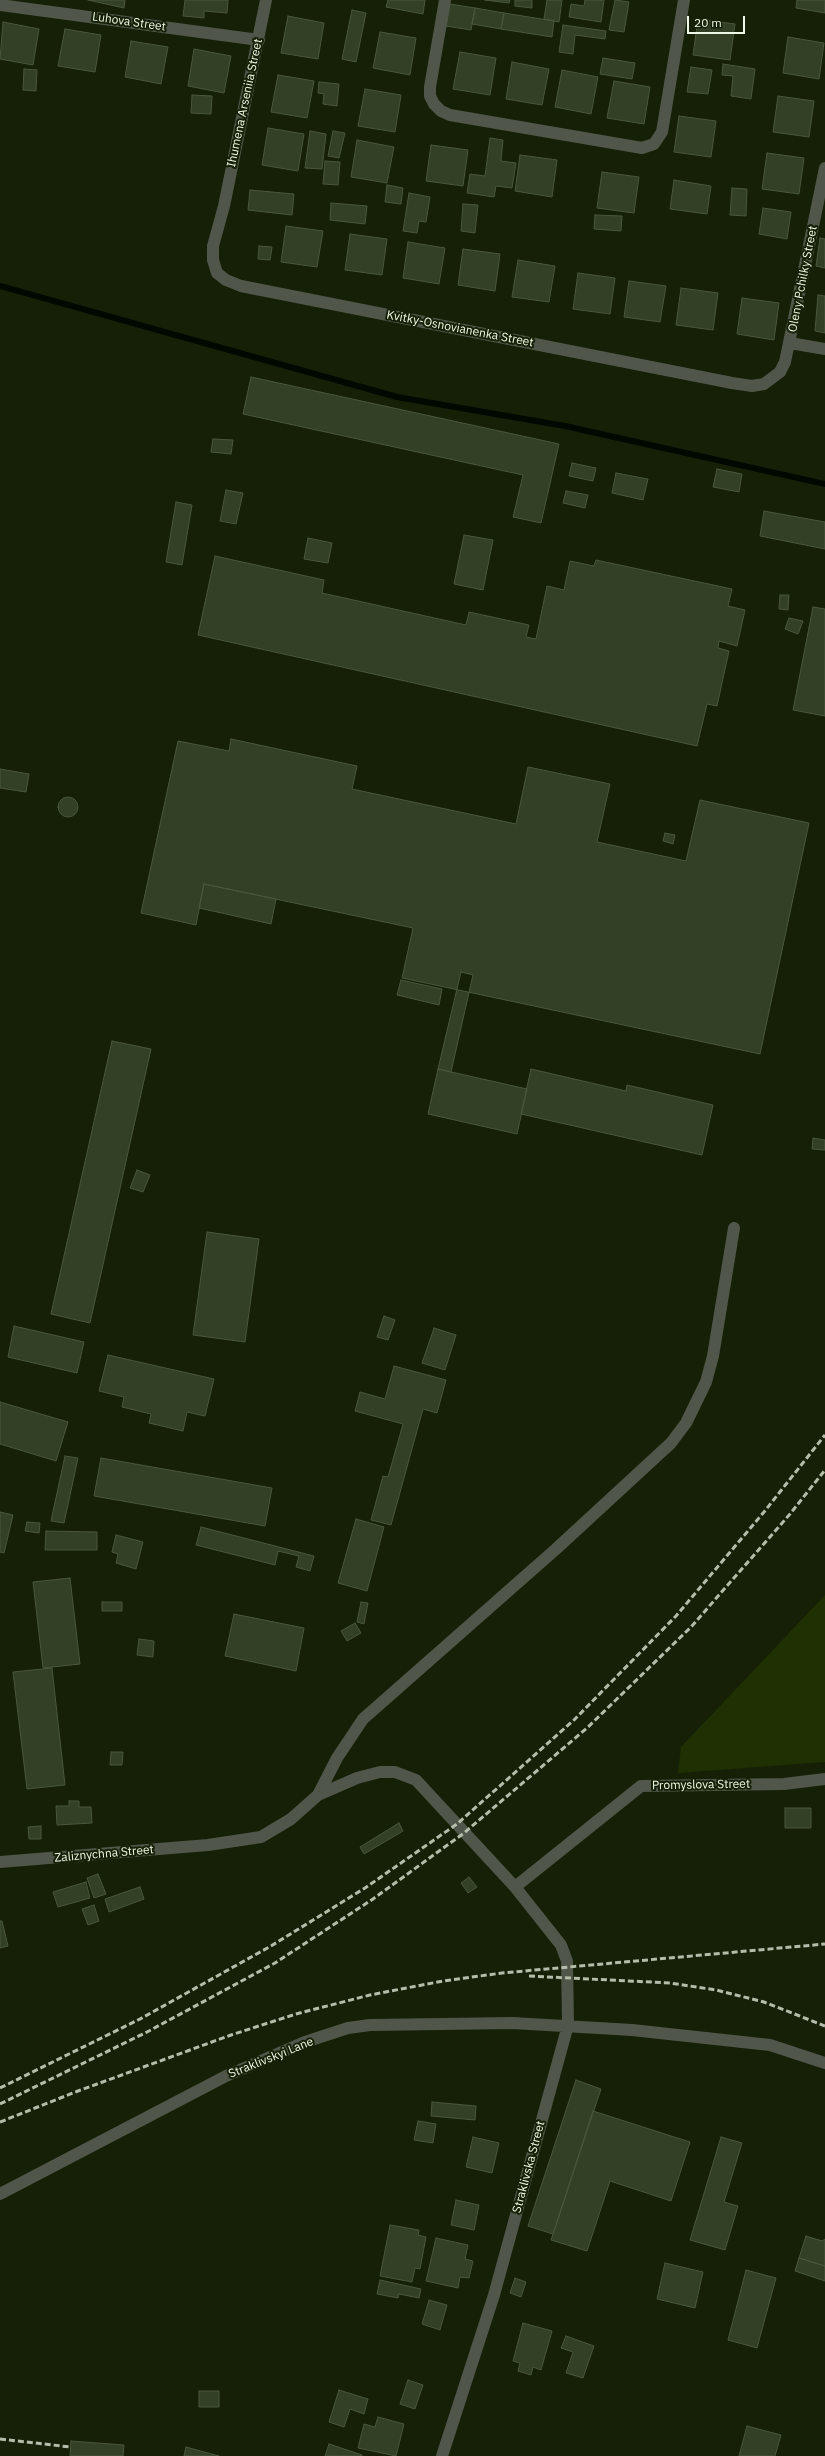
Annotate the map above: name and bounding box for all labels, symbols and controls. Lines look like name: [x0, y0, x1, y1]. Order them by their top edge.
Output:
scale bar: [689, 8, 747, 34]
street label: Luhova Street: [91, 10, 167, 34]
text: 20 m: [694, 15, 722, 30]
street label: Ihumena Arseniia Street: [224, 37, 266, 169]
street label: Oleny Pchilky Street: [786, 225, 820, 333]
street label: Kvitky-Osnovianenka Street: [385, 308, 535, 350]
street label: Promyslova Street: [652, 1777, 750, 1793]
street label: Zaliznychna Street: [54, 1842, 154, 1866]
street label: Straklivskyi Lane: [226, 2034, 316, 2082]
street label: Straklivska Street: [510, 2119, 548, 2215]

